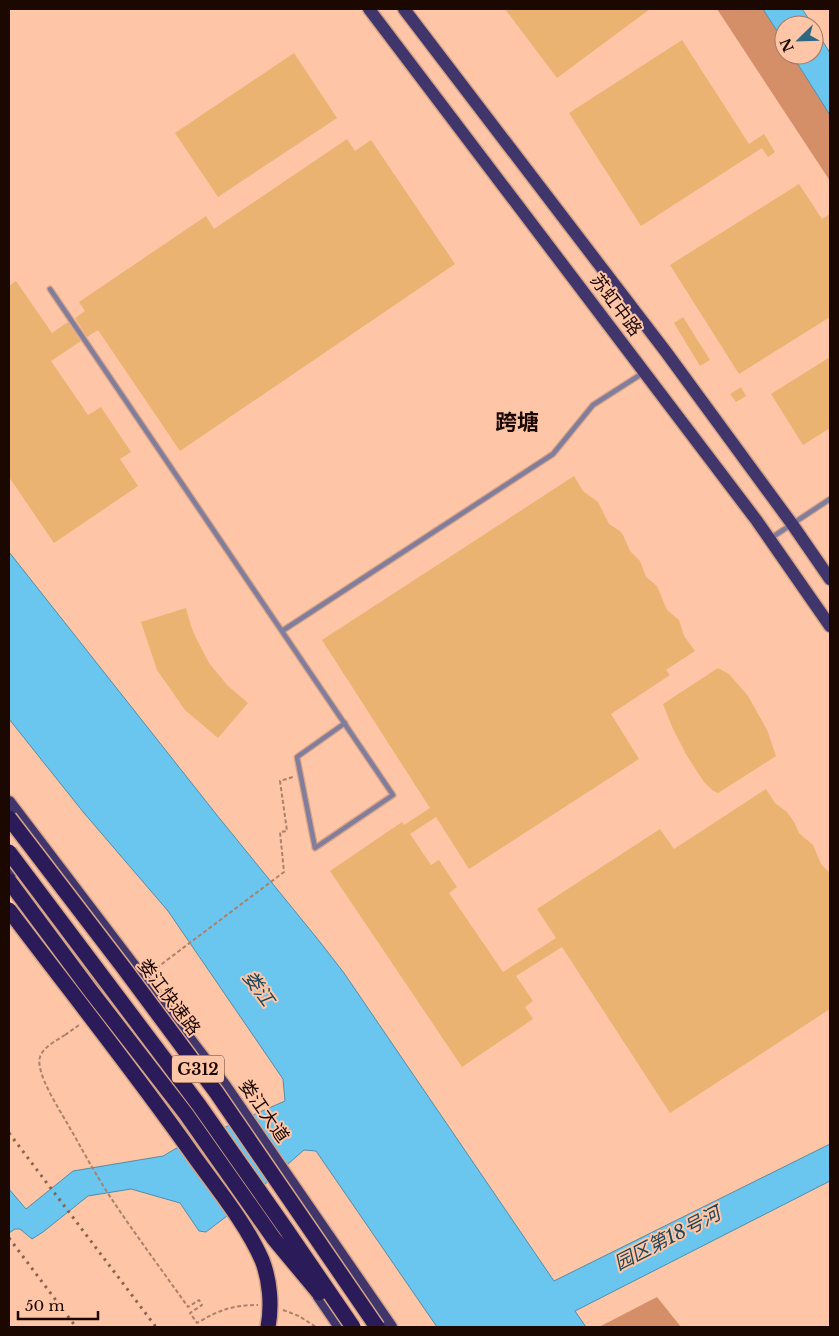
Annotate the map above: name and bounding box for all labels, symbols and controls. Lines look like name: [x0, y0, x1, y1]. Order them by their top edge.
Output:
north arrow: [774, 15, 824, 65]
text: N: [776, 36, 798, 55]
street label: 苏虹中路: [586, 270, 646, 340]
district label: 跨塘: [495, 409, 539, 436]
street label: 娄江快速路: [133, 954, 205, 1040]
water label: 娄江: [238, 966, 280, 1012]
road number: G312: [172, 1056, 224, 1082]
street label: 娄江大道: [234, 1075, 294, 1147]
water label: 园区第18号河: [610, 1200, 728, 1275]
scale bar: [18, 1288, 98, 1320]
text: 50 m: [25, 1296, 65, 1315]

